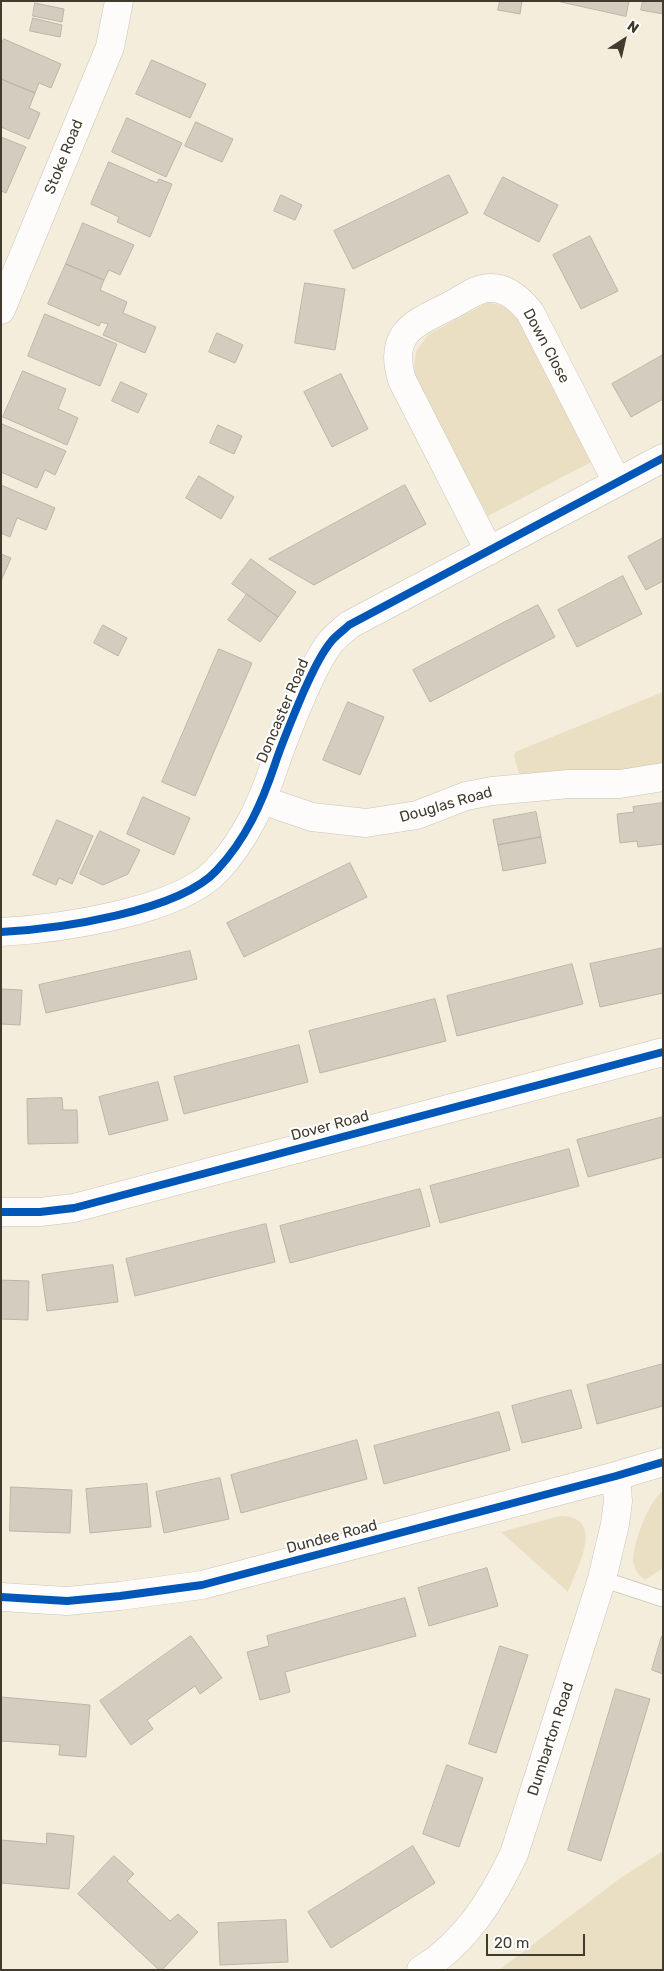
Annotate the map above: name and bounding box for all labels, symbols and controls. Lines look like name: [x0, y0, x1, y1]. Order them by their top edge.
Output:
north arrow: [599, 15, 649, 65]
text: N: [624, 17, 642, 37]
street label: Stoke Road: [41, 117, 87, 197]
street label: Down Close: [519, 306, 573, 386]
street label: Doncaster Road: [253, 656, 313, 766]
street label: Douglas Road: [398, 783, 494, 827]
street label: Dover Road: [289, 1107, 371, 1145]
street label: Dundee Road: [285, 1516, 379, 1558]
street label: Dumbarton Road: [524, 1680, 578, 1798]
scale bar: [489, 1924, 588, 1956]
text: 20 m: [494, 1934, 529, 1952]

